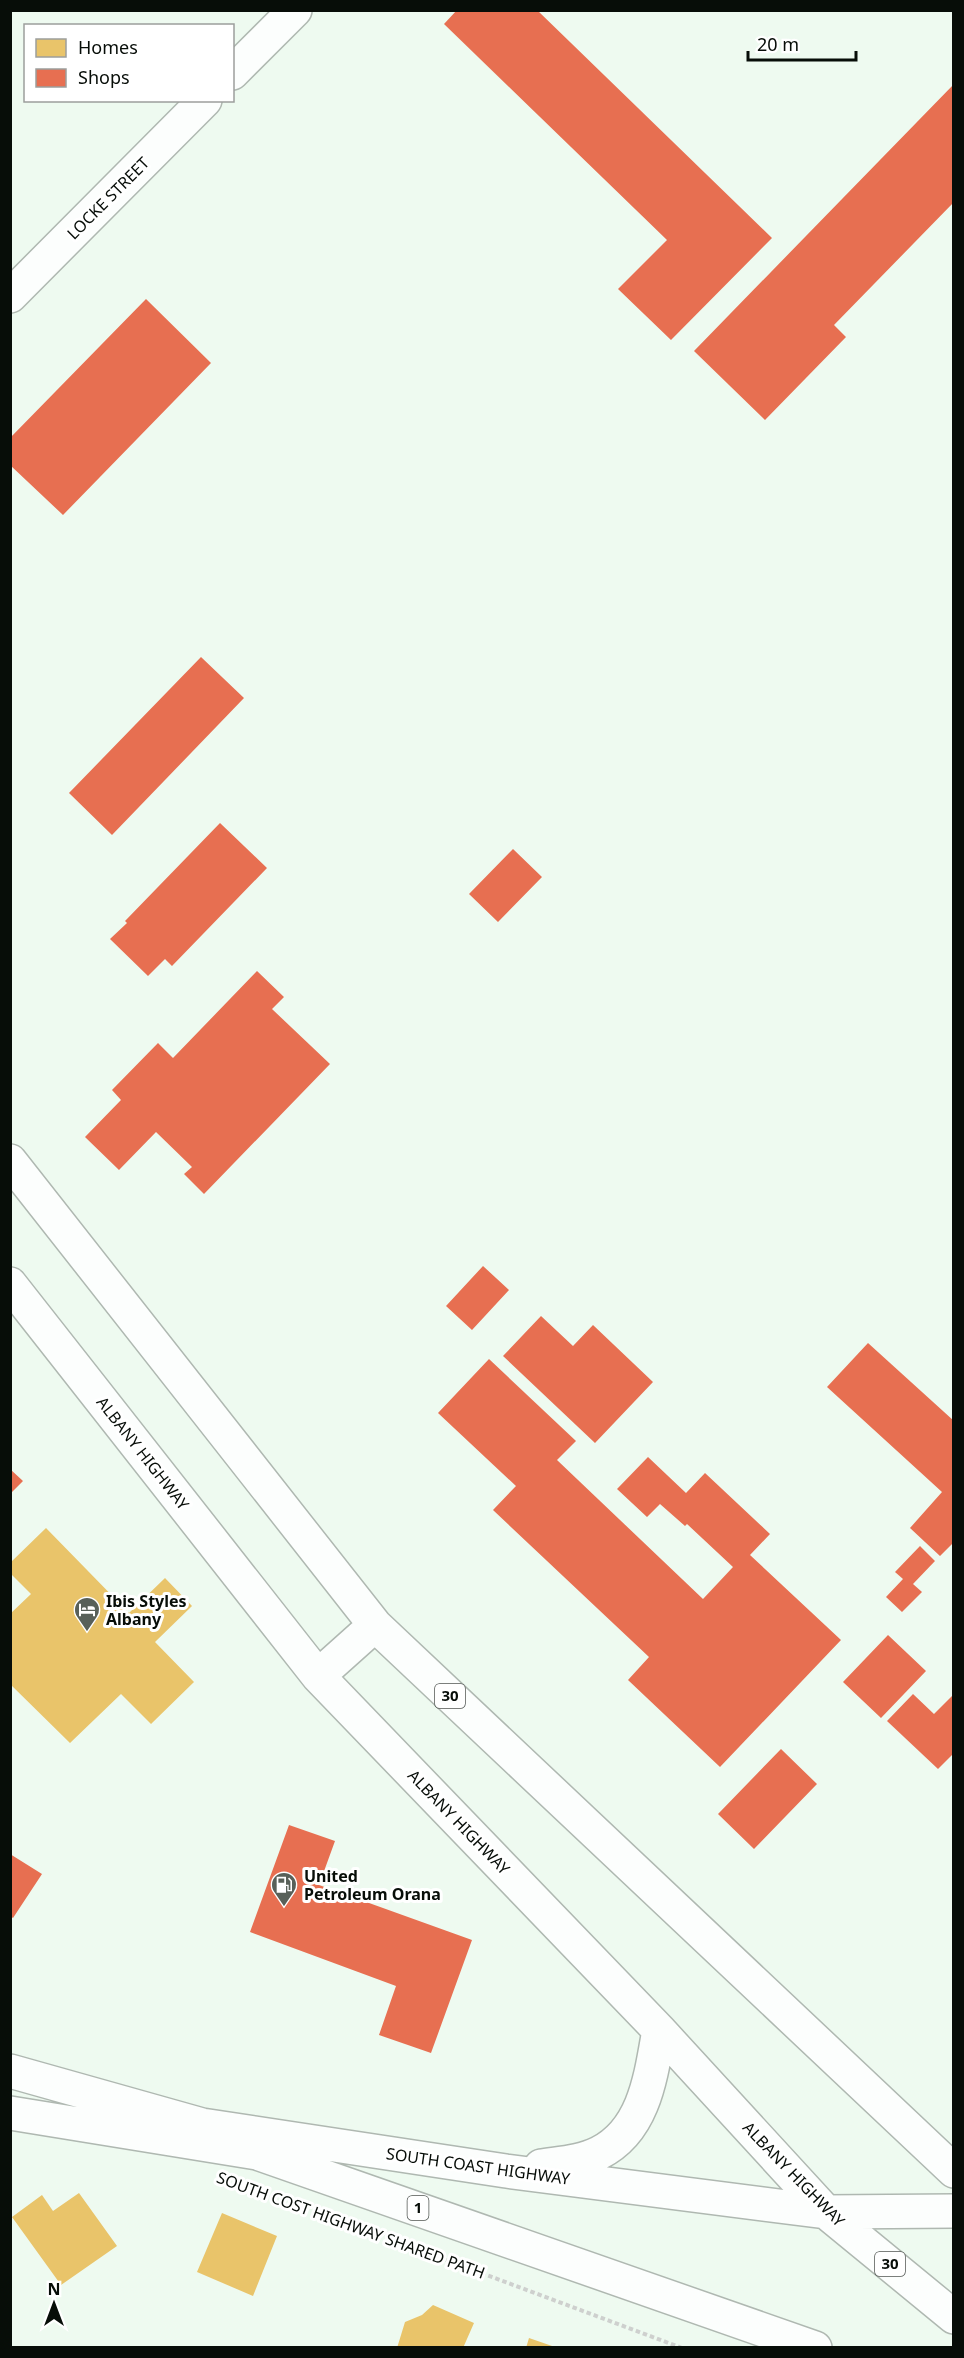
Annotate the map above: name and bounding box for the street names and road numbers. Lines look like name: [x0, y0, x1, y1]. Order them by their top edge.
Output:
street label: LOCKE STREET: [62, 152, 154, 244]
street label: ALBANY HIGHWAY: [92, 1392, 195, 1515]
road number: 30: [435, 1684, 465, 1708]
street label: ALBANY HIGHWAY: [403, 1765, 515, 1880]
street label: ALBANY HIGHWAY: [738, 2117, 850, 2232]
street label: SOUTH COAST HIGHWAY: [385, 2142, 572, 2190]
street label: SOUTH COST HIGHWAY SHARED PATH: [214, 2166, 488, 2284]
road number: 1: [408, 2196, 428, 2220]
road number: 30: [875, 2252, 905, 2276]

